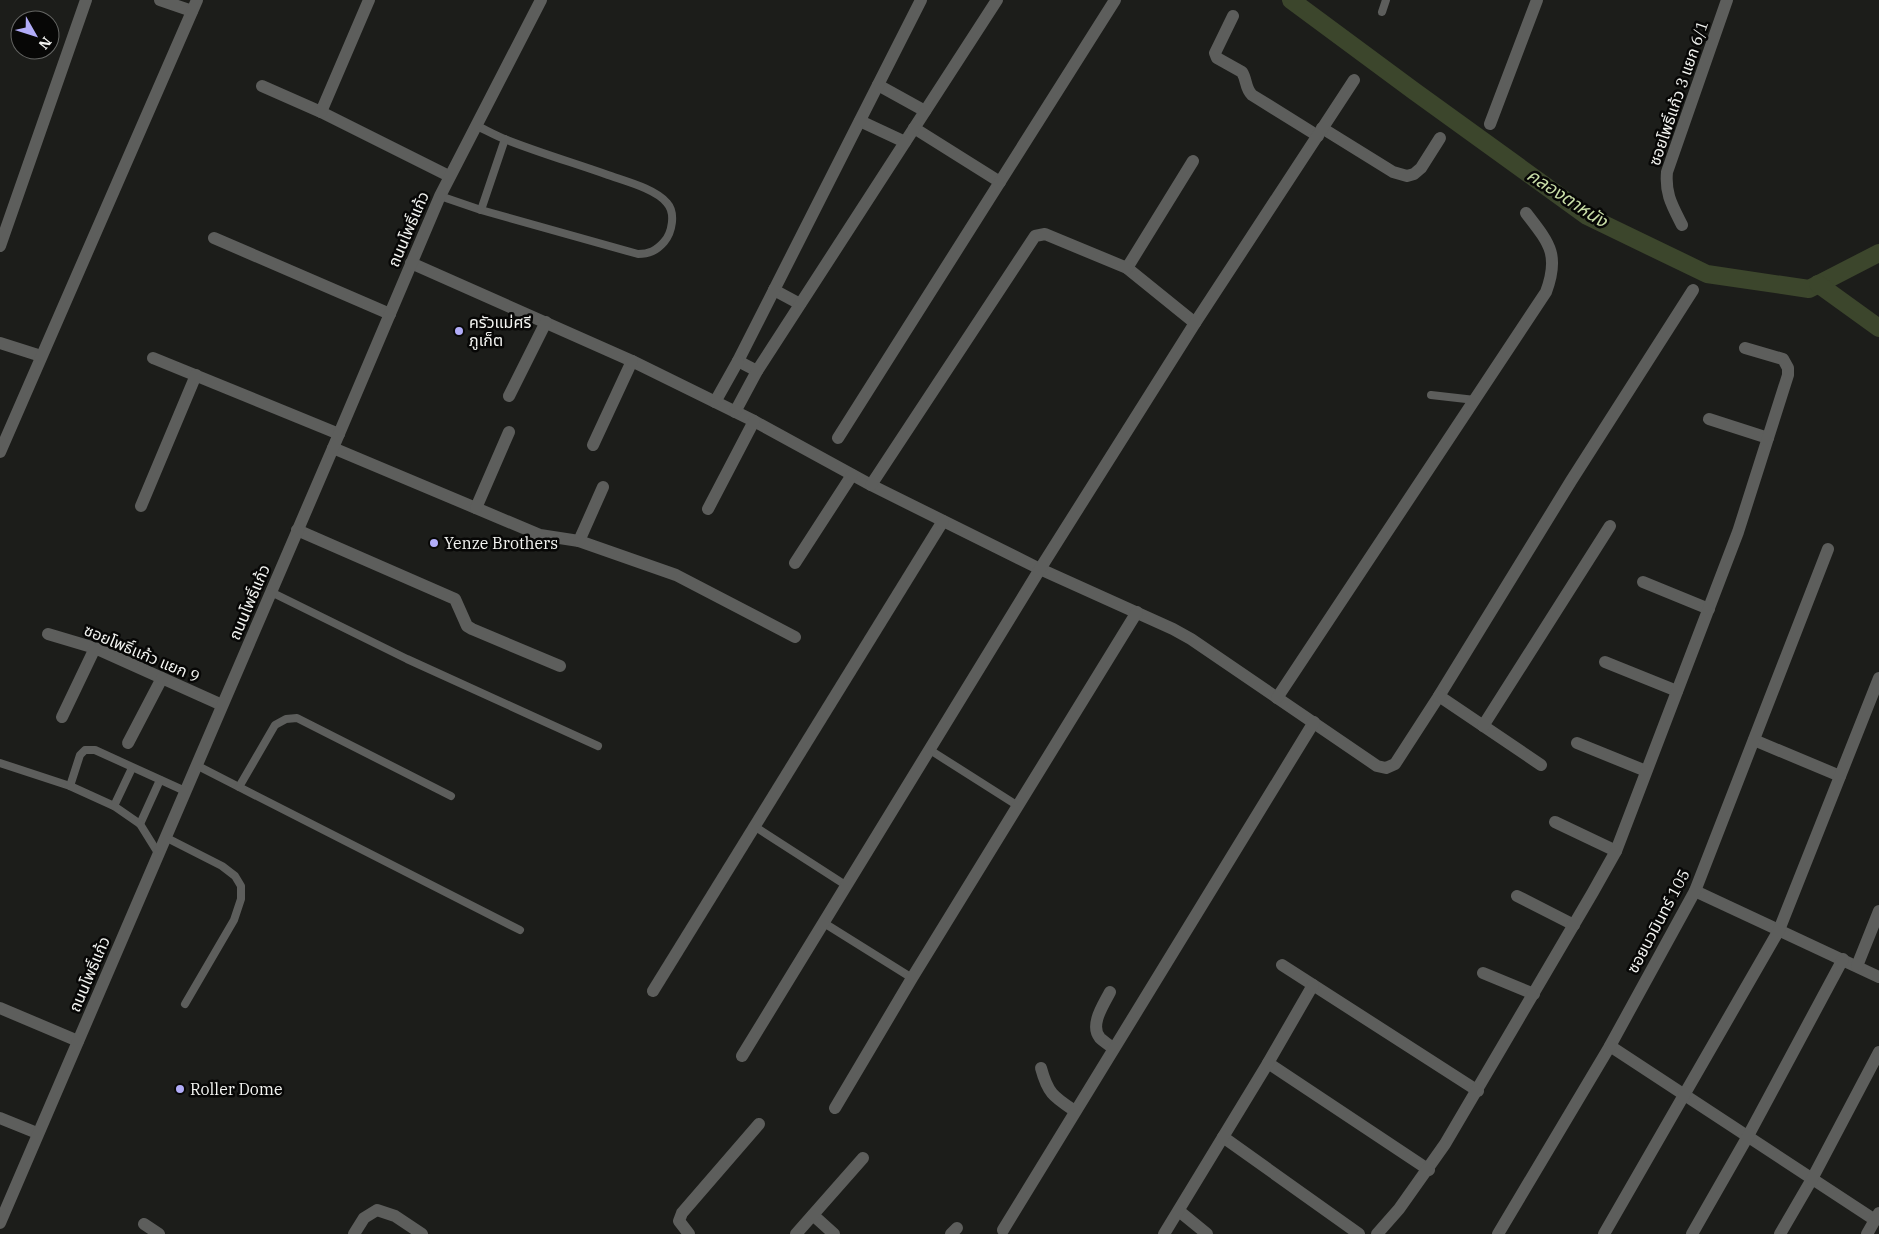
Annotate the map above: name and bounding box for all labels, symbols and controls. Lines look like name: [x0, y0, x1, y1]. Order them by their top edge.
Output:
north arrow: [10, 10, 60, 60]
street label: ซอยโพธิ์แก้ว 3 แยก 6/1: [1644, 18, 1712, 168]
text: N: [35, 33, 56, 53]
water label: คลองตาหนัง: [1523, 163, 1613, 233]
street label: ถนนโพธิ์แก้ว: [383, 188, 433, 270]
place label: ครัวแม่ศรี ภูเก็ต: [469, 312, 531, 350]
marker: ครัวแม่ศรี ภูเก็ต: [453, 325, 465, 337]
place label: Yenze Brothers: [444, 533, 558, 553]
marker: Yenze Brothers: [428, 537, 440, 549]
street label: ถนนโพธิ์แก้ว: [224, 561, 274, 643]
street label: ซอยโพธิ์เเก้ว แยก 9: [81, 620, 203, 686]
street label: ซอยนวมินทร์ 105: [1622, 866, 1694, 976]
street label: ถนนโพธิ์แก้ว: [64, 933, 114, 1015]
place label: Roller Dome: [190, 1079, 283, 1099]
marker: Roller Dome: [174, 1083, 186, 1095]

